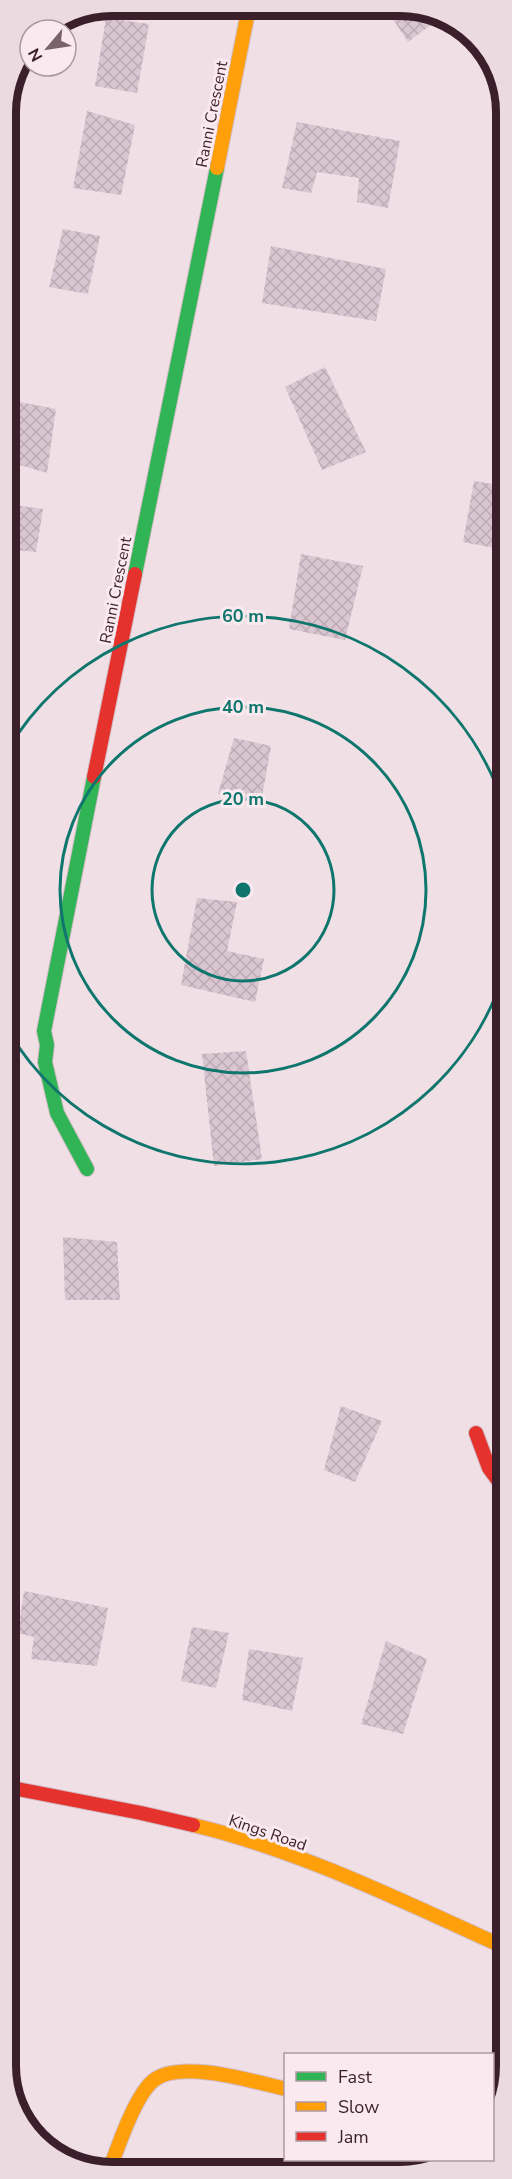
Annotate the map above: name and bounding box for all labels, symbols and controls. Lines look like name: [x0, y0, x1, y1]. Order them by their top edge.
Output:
north arrow: [18, 18, 78, 78]
text: N: [23, 44, 48, 65]
street label: Ranni Crescent: [191, 59, 233, 169]
street label: Ranni Crescent: [95, 535, 137, 645]
text: 60 m: [222, 604, 264, 628]
text: 40 m: [222, 695, 264, 719]
text: 20 m: [222, 787, 264, 811]
centre of rings: [233, 880, 253, 900]
street label: Kings Road: [226, 1809, 310, 1857]
legend: [284, 2053, 494, 2161]
text: Fast: [338, 2065, 373, 2089]
text: Slow: [338, 2095, 379, 2119]
text: Jam: [337, 2125, 369, 2149]

